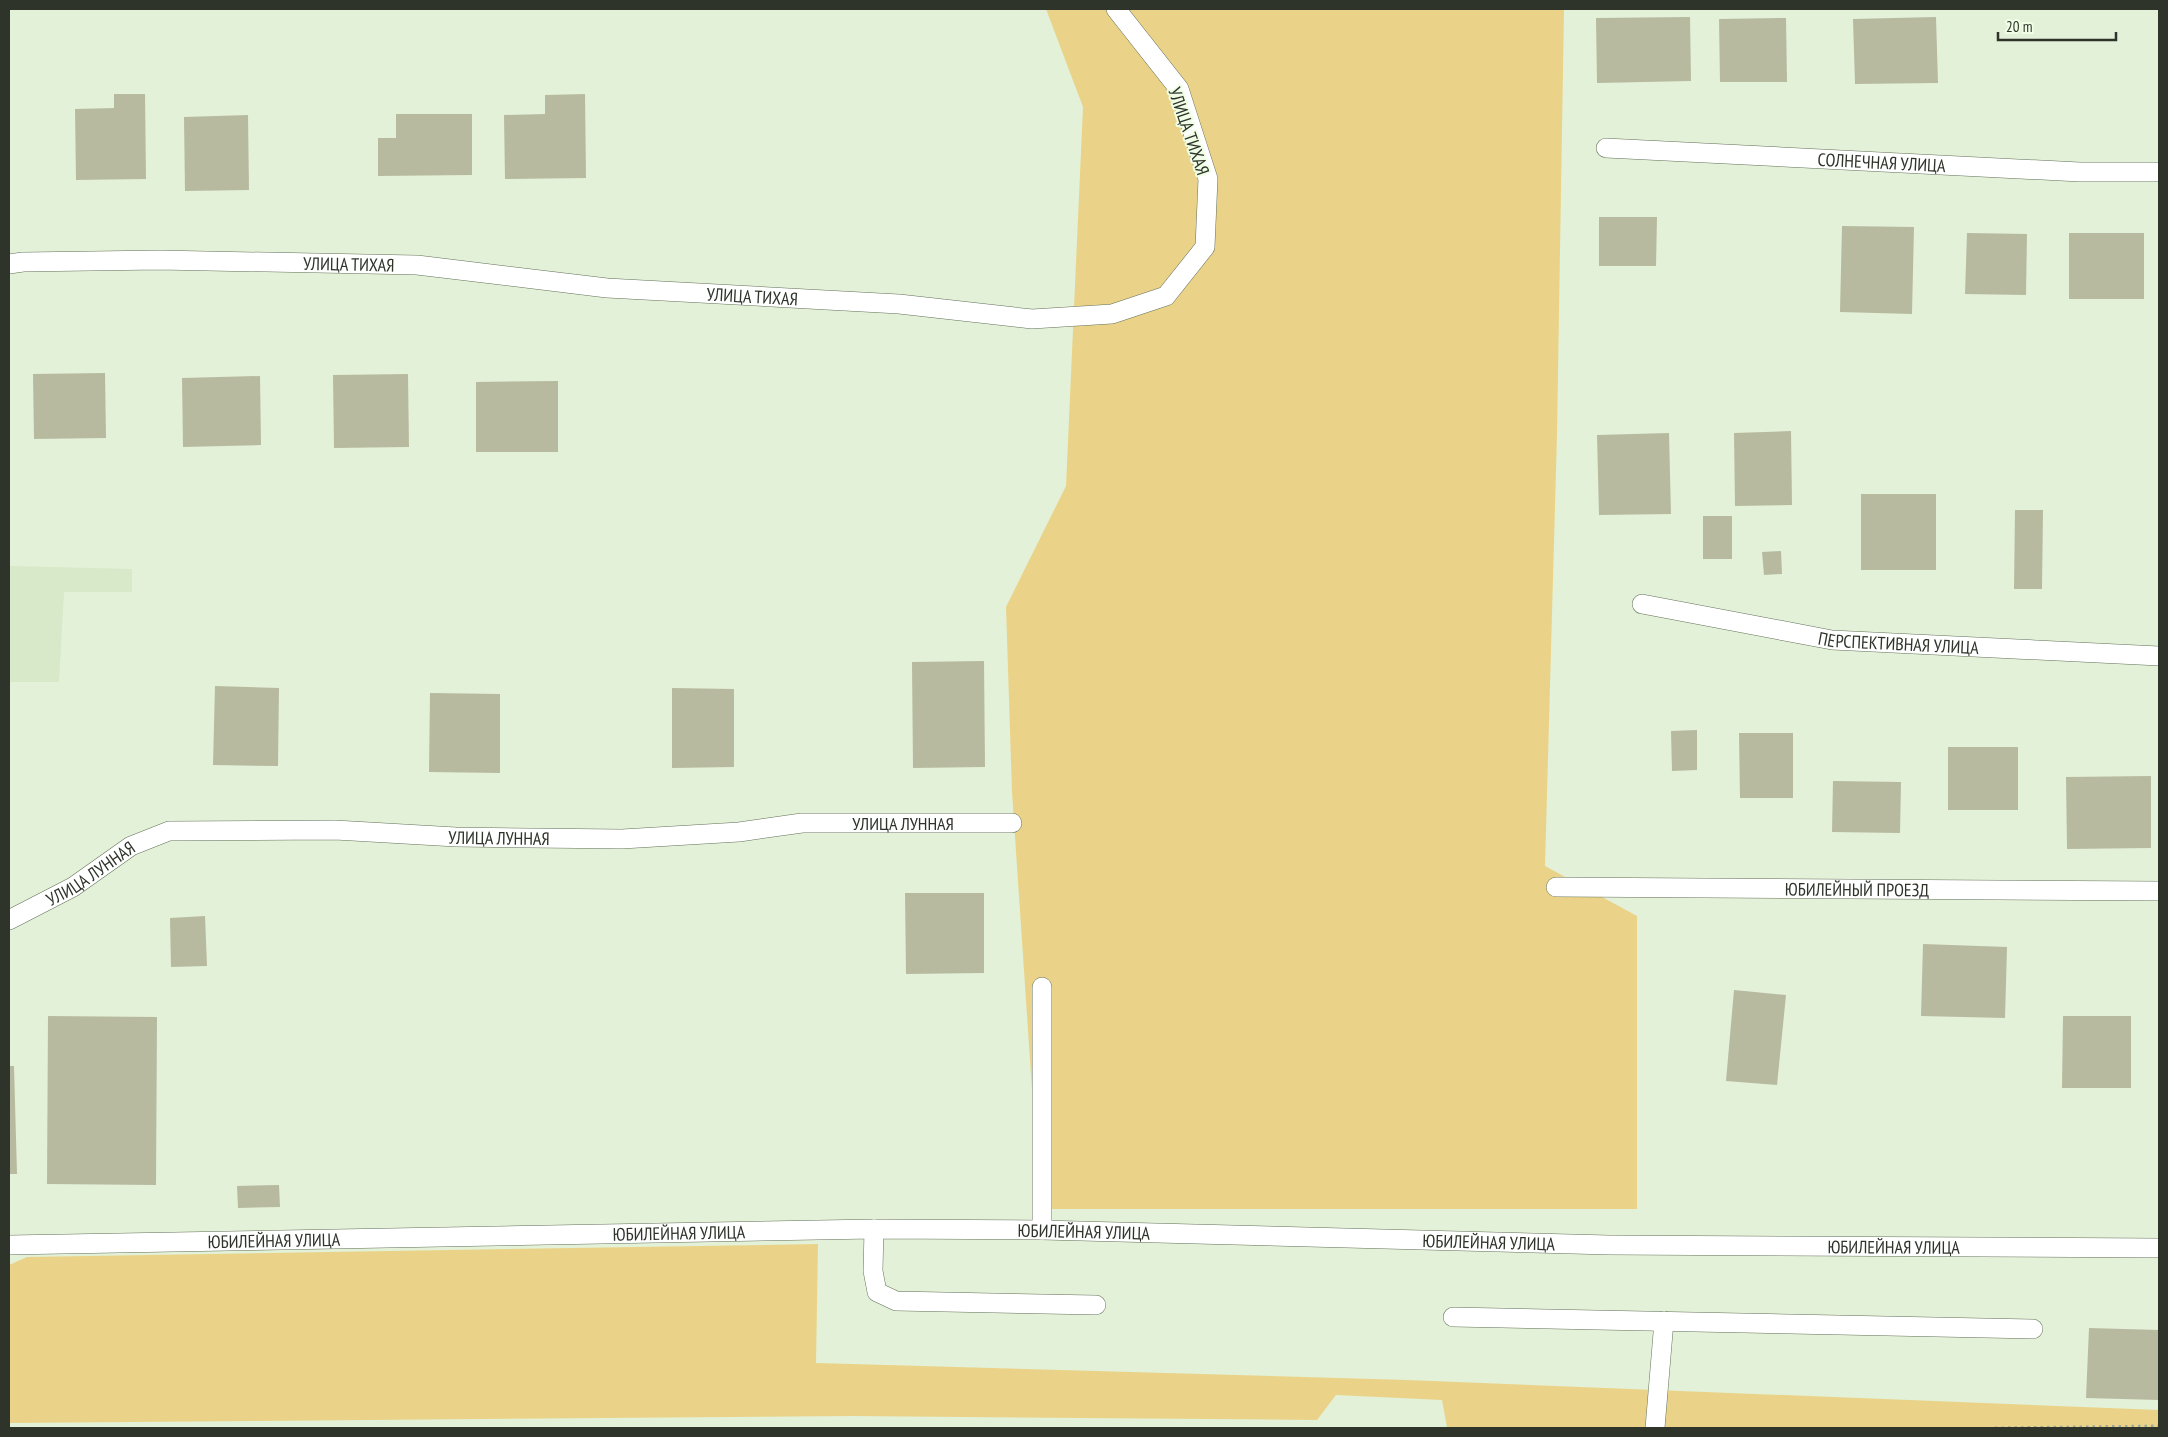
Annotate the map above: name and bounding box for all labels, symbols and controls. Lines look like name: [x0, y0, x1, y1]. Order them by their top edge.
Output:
scale bar: [1998, 10, 2116, 42]
text: 20 m: [2006, 17, 2032, 36]
street label: УЛИЦА ТИХАЯ: [1163, 84, 1215, 178]
street label: СОЛНЕЧНАЯ УЛИЦА: [1817, 147, 1947, 177]
street label: УЛИЦА ТИХАЯ: [303, 251, 395, 276]
street label: УЛИЦА ТИХАЯ: [706, 282, 798, 310]
street label: ПЕРСПЕКТИВНАЯ УЛИЦА: [1816, 626, 1980, 659]
street label: УЛИЦА ЛУННАЯ: [852, 812, 954, 835]
street label: УЛИЦА ЛУННАЯ: [447, 825, 550, 850]
street label: УЛИЦА ЛУННАЯ: [42, 836, 139, 910]
street label: ЮБИЛЕЙНЫЙ ПРОЕЗД: [1785, 877, 1929, 901]
street label: ЮБИЛЕЙНАЯ УЛИЦА: [1018, 1218, 1151, 1244]
street label: ЮБИЛЕЙНАЯ УЛИЦА: [612, 1220, 746, 1245]
street label: ЮБИЛЕЙНАЯ УЛИЦА: [208, 1227, 341, 1253]
street label: ЮБИЛЕЙНАЯ УЛИЦА: [1422, 1229, 1556, 1255]
street label: ЮБИЛЕЙНАЯ УЛИЦА: [1827, 1235, 1960, 1258]

